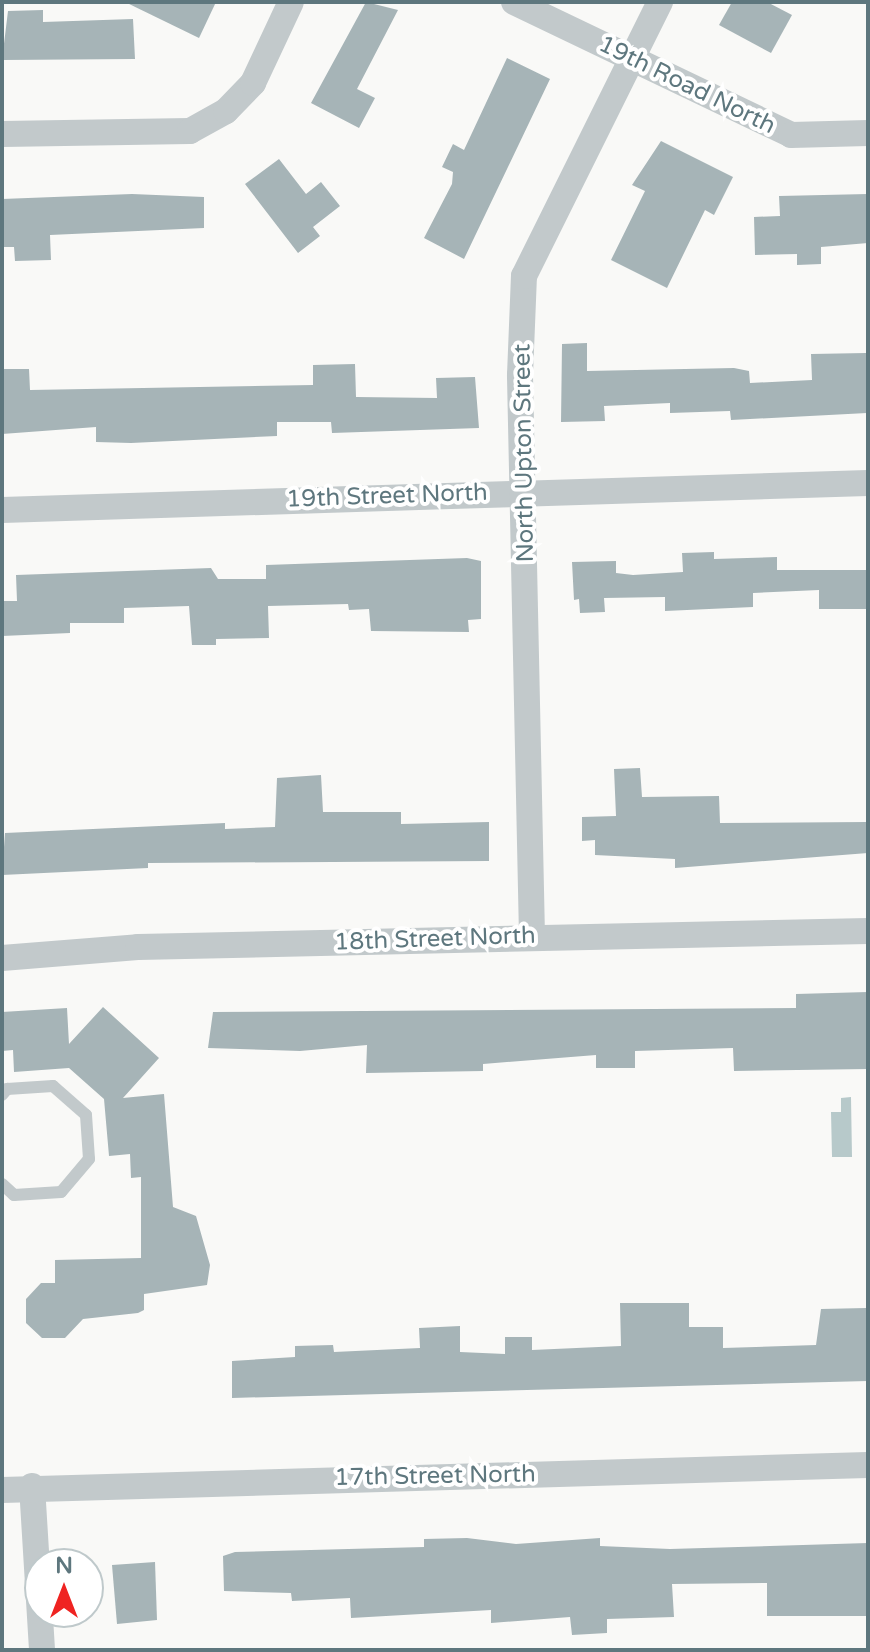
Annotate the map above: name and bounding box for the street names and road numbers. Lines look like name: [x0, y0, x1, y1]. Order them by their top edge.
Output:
street label: 19th Road North: [594, 30, 780, 140]
street label: North Upton Street: [508, 343, 540, 563]
street label: 19th Street North: [286, 478, 488, 514]
street label: 18th Street North: [334, 921, 536, 957]
street label: 17th Street North: [334, 1460, 536, 1492]

